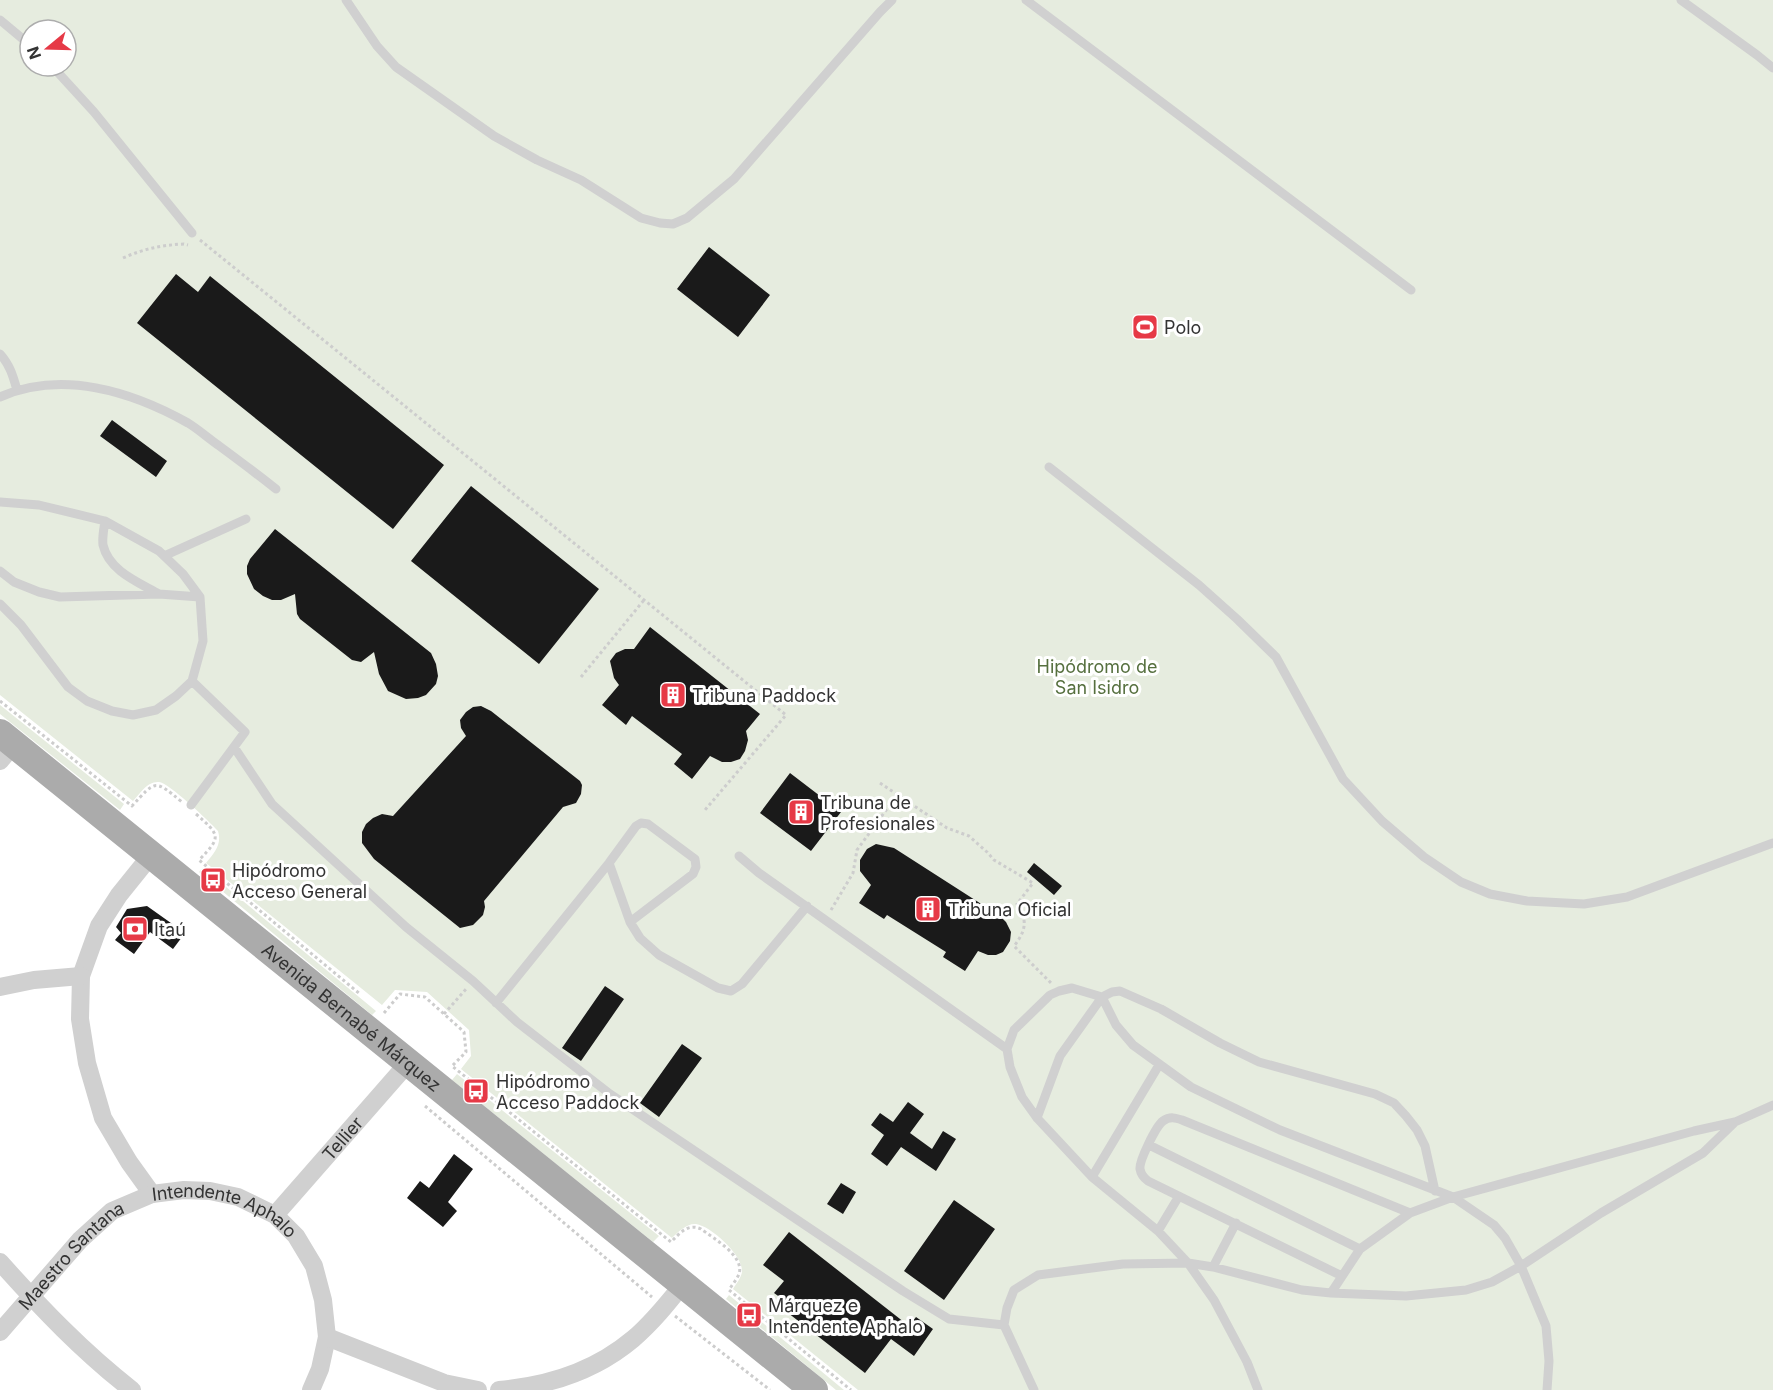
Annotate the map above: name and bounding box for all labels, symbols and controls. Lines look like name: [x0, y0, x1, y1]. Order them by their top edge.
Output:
north arrow: [18, 18, 78, 78]
text: N: [22, 44, 45, 62]
sports icon: Polo: [1130, 312, 1160, 342]
place label: Polo: [1164, 317, 1201, 338]
park label: Hipódromo de San Isidro: [1037, 656, 1157, 698]
building icon: Tribuna Paddock: [658, 680, 688, 710]
place label: Tribuna Paddock: [692, 685, 836, 706]
place label: Tribuna de Profesionales: [820, 792, 935, 834]
building icon: Tribuna de Profesionales: [786, 797, 816, 827]
place label: Hipódromo Acceso General: [232, 860, 367, 902]
bus stop icon: Hipódromo Acceso General: [198, 865, 228, 895]
building icon: Tribuna Oficial: [913, 894, 943, 924]
place label: Tribuna Oficial: [948, 899, 1071, 920]
bank icon: Itaú: [120, 914, 150, 944]
place label: Itaú: [154, 919, 186, 940]
street label: Avenida Bernabé Márquez: [258, 938, 446, 1095]
place label: Hipódromo Acceso Paddock: [496, 1071, 640, 1113]
bus stop icon: Hipódromo Acceso Paddock: [461, 1076, 491, 1106]
street label: Tellier: [317, 1112, 367, 1164]
street label: Intendente Aphalo: [151, 1179, 301, 1241]
street label: Maestro Santana: [14, 1197, 127, 1314]
place label: Márquez e Intendente Aphalo: [768, 1295, 923, 1337]
bus stop icon: Márquez e Intendente Aphalo: [734, 1300, 764, 1330]

